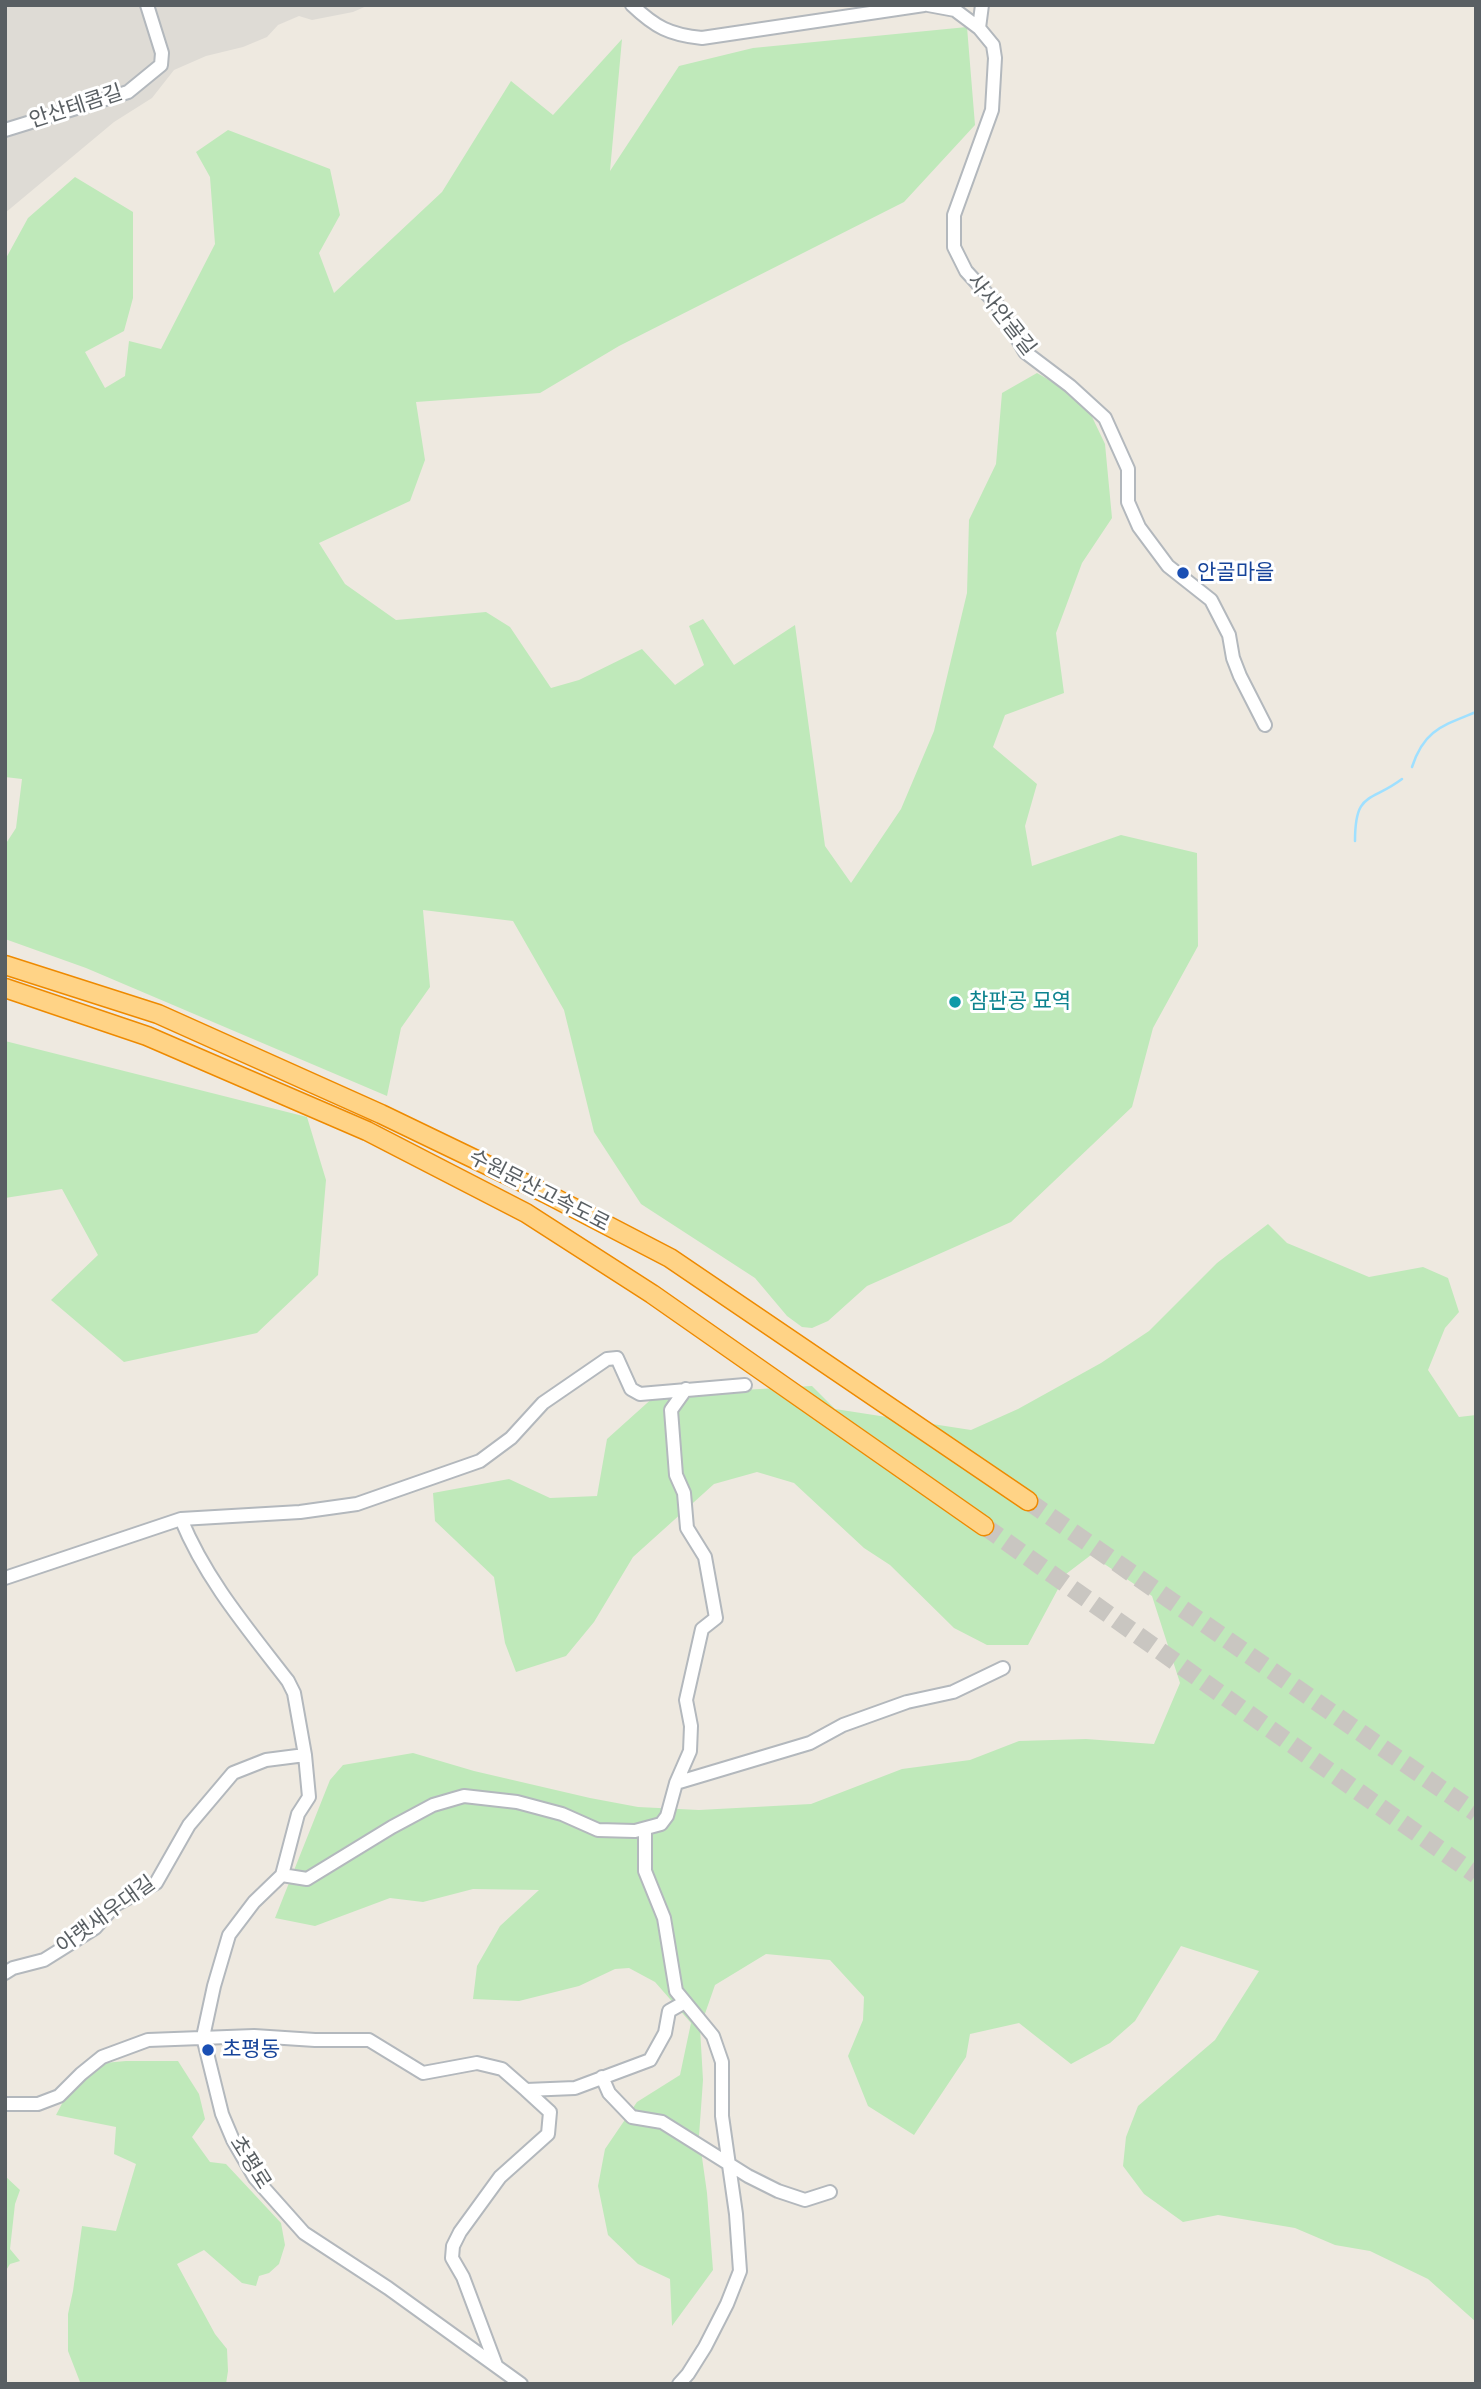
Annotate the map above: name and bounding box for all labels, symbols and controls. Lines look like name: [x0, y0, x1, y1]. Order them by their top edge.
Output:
street label: 안산테콤길: [26, 80, 126, 134]
street label: 사사안골길: [961, 269, 1041, 361]
place label: 안골마을: [1197, 560, 1274, 586]
marker: 안골마을: [1175, 565, 1191, 581]
place label: 참판공 묘역: [969, 989, 1071, 1015]
marker: 참판공 묘역: [947, 994, 963, 1010]
street label: 수원문산고속도로: [464, 1145, 614, 1237]
street label: 아랫새우대길: [52, 1871, 160, 1959]
place label: 초평동: [222, 2037, 280, 2063]
marker: 초평동: [200, 2042, 216, 2058]
street label: 초평로: [224, 2132, 276, 2194]

